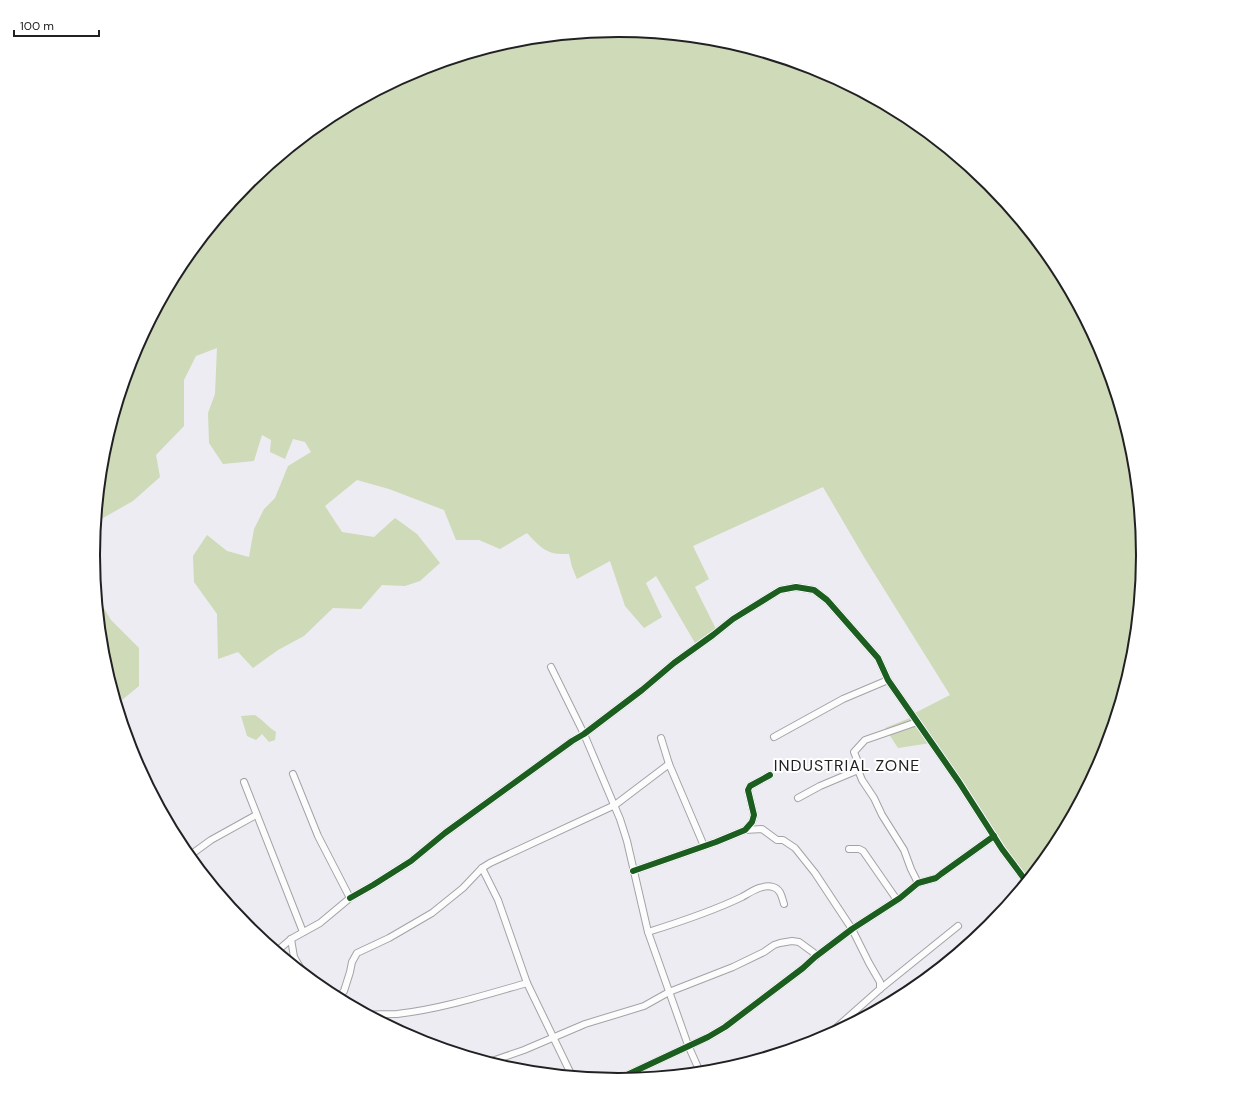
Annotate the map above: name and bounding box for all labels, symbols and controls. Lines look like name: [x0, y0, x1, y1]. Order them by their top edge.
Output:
scale bar: [14, 12, 99, 38]
text: 100 m: [20, 18, 54, 34]
district label: INDUSTRIAL ZONE: [774, 755, 920, 776]

